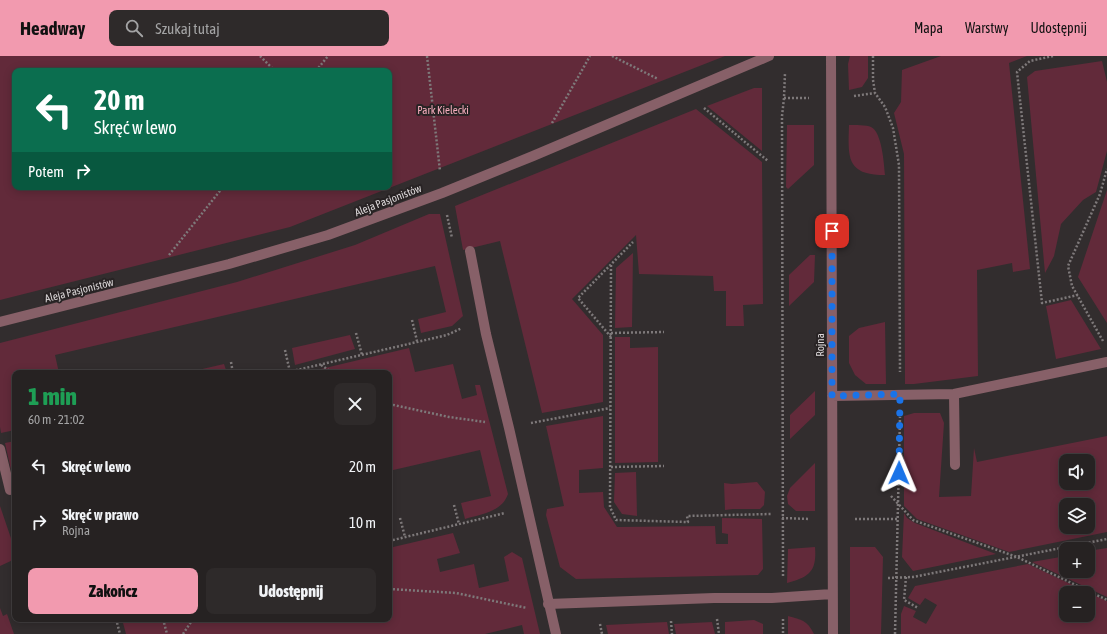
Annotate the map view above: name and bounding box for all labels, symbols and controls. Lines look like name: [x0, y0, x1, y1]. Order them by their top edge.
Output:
search box: [109, 10, 389, 46]
text: Headway: [20, 17, 85, 39]
icon: search: [123, 17, 145, 39]
text: Szukaj tutaj: [155, 20, 220, 37]
text: Mapa: [914, 20, 943, 36]
text: Warstwy: [965, 20, 1008, 36]
text: Udostępnij: [1030, 20, 1087, 36]
icon: left: [28, 84, 80, 136]
text: 20 m: [94, 84, 144, 116]
park label: Park Kielecki: [417, 104, 469, 116]
text: Skręć w lewo: [94, 117, 177, 138]
icon: right: [72, 160, 94, 182]
text: Potem: [28, 163, 64, 180]
street label: Aleja Pasjonistów: [353, 182, 424, 218]
pin: [815, 214, 849, 248]
icon: arrive: [821, 220, 843, 242]
street label: Aleja Pasjonistów: [43, 276, 115, 304]
street label: Rojna: [814, 333, 826, 357]
text: 1 min: [28, 383, 77, 410]
button: close: [334, 383, 376, 425]
text: 60 m · 21:02: [28, 412, 85, 427]
position arrow: [878, 452, 920, 494]
map controls: [1059, 454, 1095, 622]
button: sound: [1059, 454, 1095, 490]
icon: left: [28, 455, 50, 477]
text: Skręć w lewo: [62, 458, 131, 475]
text: 20 m: [349, 458, 376, 475]
button: layers: [1059, 498, 1095, 534]
text: Skręć w prawo: [62, 506, 139, 523]
icon: right: [28, 511, 50, 533]
text: 10 m: [349, 514, 376, 531]
text: Rojna: [62, 523, 90, 538]
button: +: [1059, 542, 1095, 578]
button: Zakończ: [28, 568, 198, 614]
button: Udostępnij: [206, 568, 376, 614]
button: −: [1059, 586, 1095, 622]

